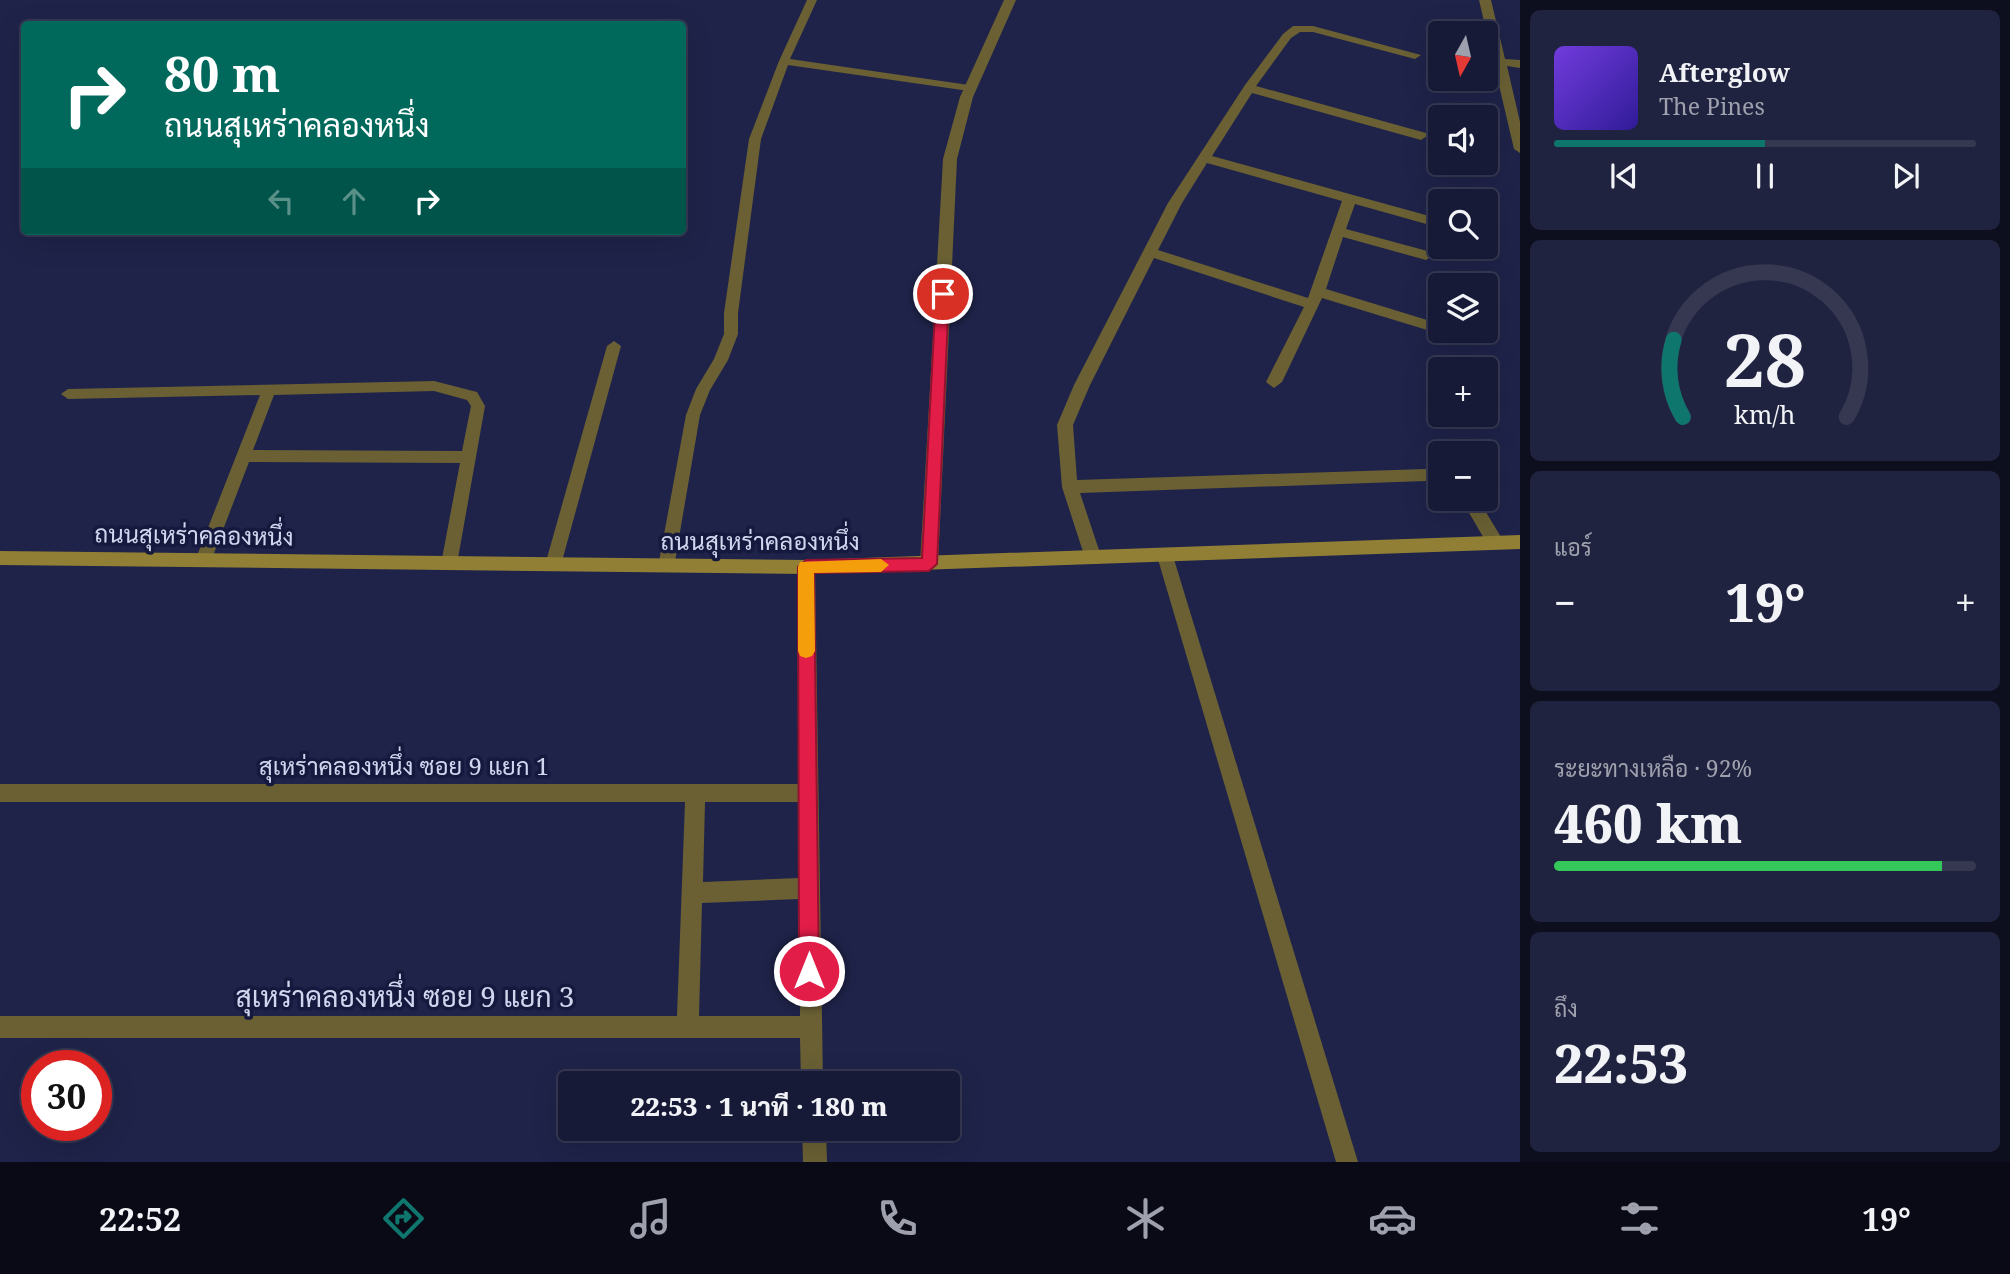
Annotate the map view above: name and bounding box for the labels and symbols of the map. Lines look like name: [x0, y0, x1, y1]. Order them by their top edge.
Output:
north arrow: [1428, 21, 1498, 91]
pin: [913, 264, 973, 324]
street label: ถนนสุเหร่าคลองหนึ่ง: [94, 513, 294, 554]
street label: ถนนสุเหร่าคลองหนึ่ง: [660, 521, 860, 558]
street label: สุเหร่าคลองหนึ่ง ซอย 9 แยก 1: [259, 746, 549, 783]
position arrow: [772, 934, 846, 1008]
street label: สุเหร่าคลองหนึ่ง ซอย 9 แยก 3: [236, 973, 574, 1017]
speed limit sign: 30: [21, 1050, 112, 1141]

